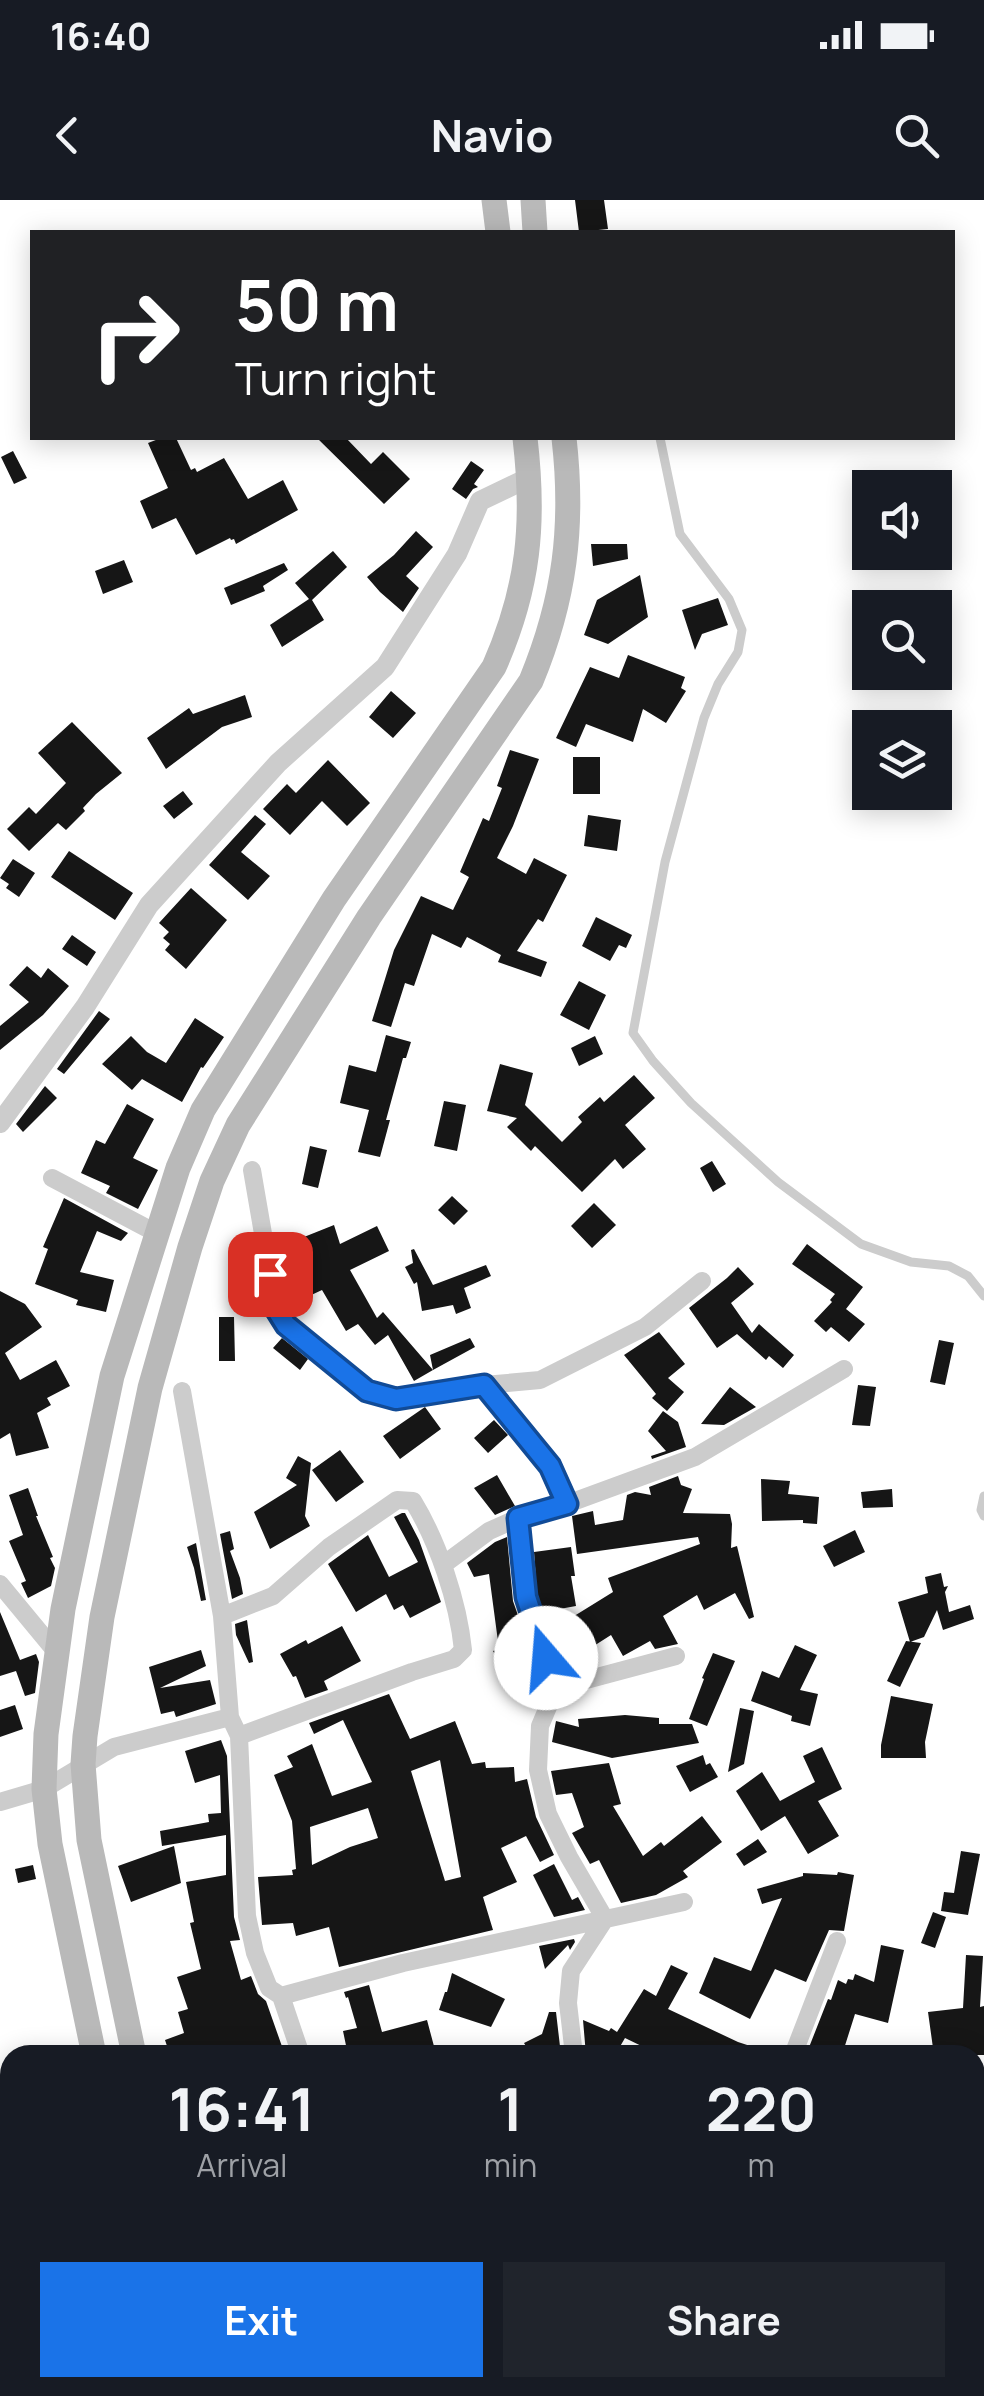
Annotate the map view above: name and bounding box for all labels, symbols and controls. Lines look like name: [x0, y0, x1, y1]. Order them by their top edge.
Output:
text: 16:40: [50, 9, 151, 61]
text: Navio: [431, 104, 553, 166]
icon: back: [40, 108, 95, 163]
icon: search: [889, 108, 944, 163]
text: 50 m: [235, 256, 399, 352]
icon: right: [70, 270, 200, 400]
text: Turn right: [235, 347, 436, 409]
map controls: [852, 470, 952, 810]
button: sound: [852, 470, 952, 570]
button: search: [852, 590, 952, 690]
button: layers: [852, 710, 952, 810]
pin: [228, 1232, 313, 1317]
icon: arrive: [243, 1247, 298, 1302]
position arrow: [494, 1606, 598, 1710]
text: 16:41: [168, 2067, 315, 2149]
text: 1: [497, 2067, 524, 2149]
text: 220: [706, 2067, 817, 2149]
text: Arrival: [196, 2143, 288, 2187]
text: min: [484, 2143, 537, 2187]
text: m: [748, 2143, 775, 2187]
button: Exit: [40, 2262, 483, 2377]
button: Share: [503, 2262, 945, 2377]

